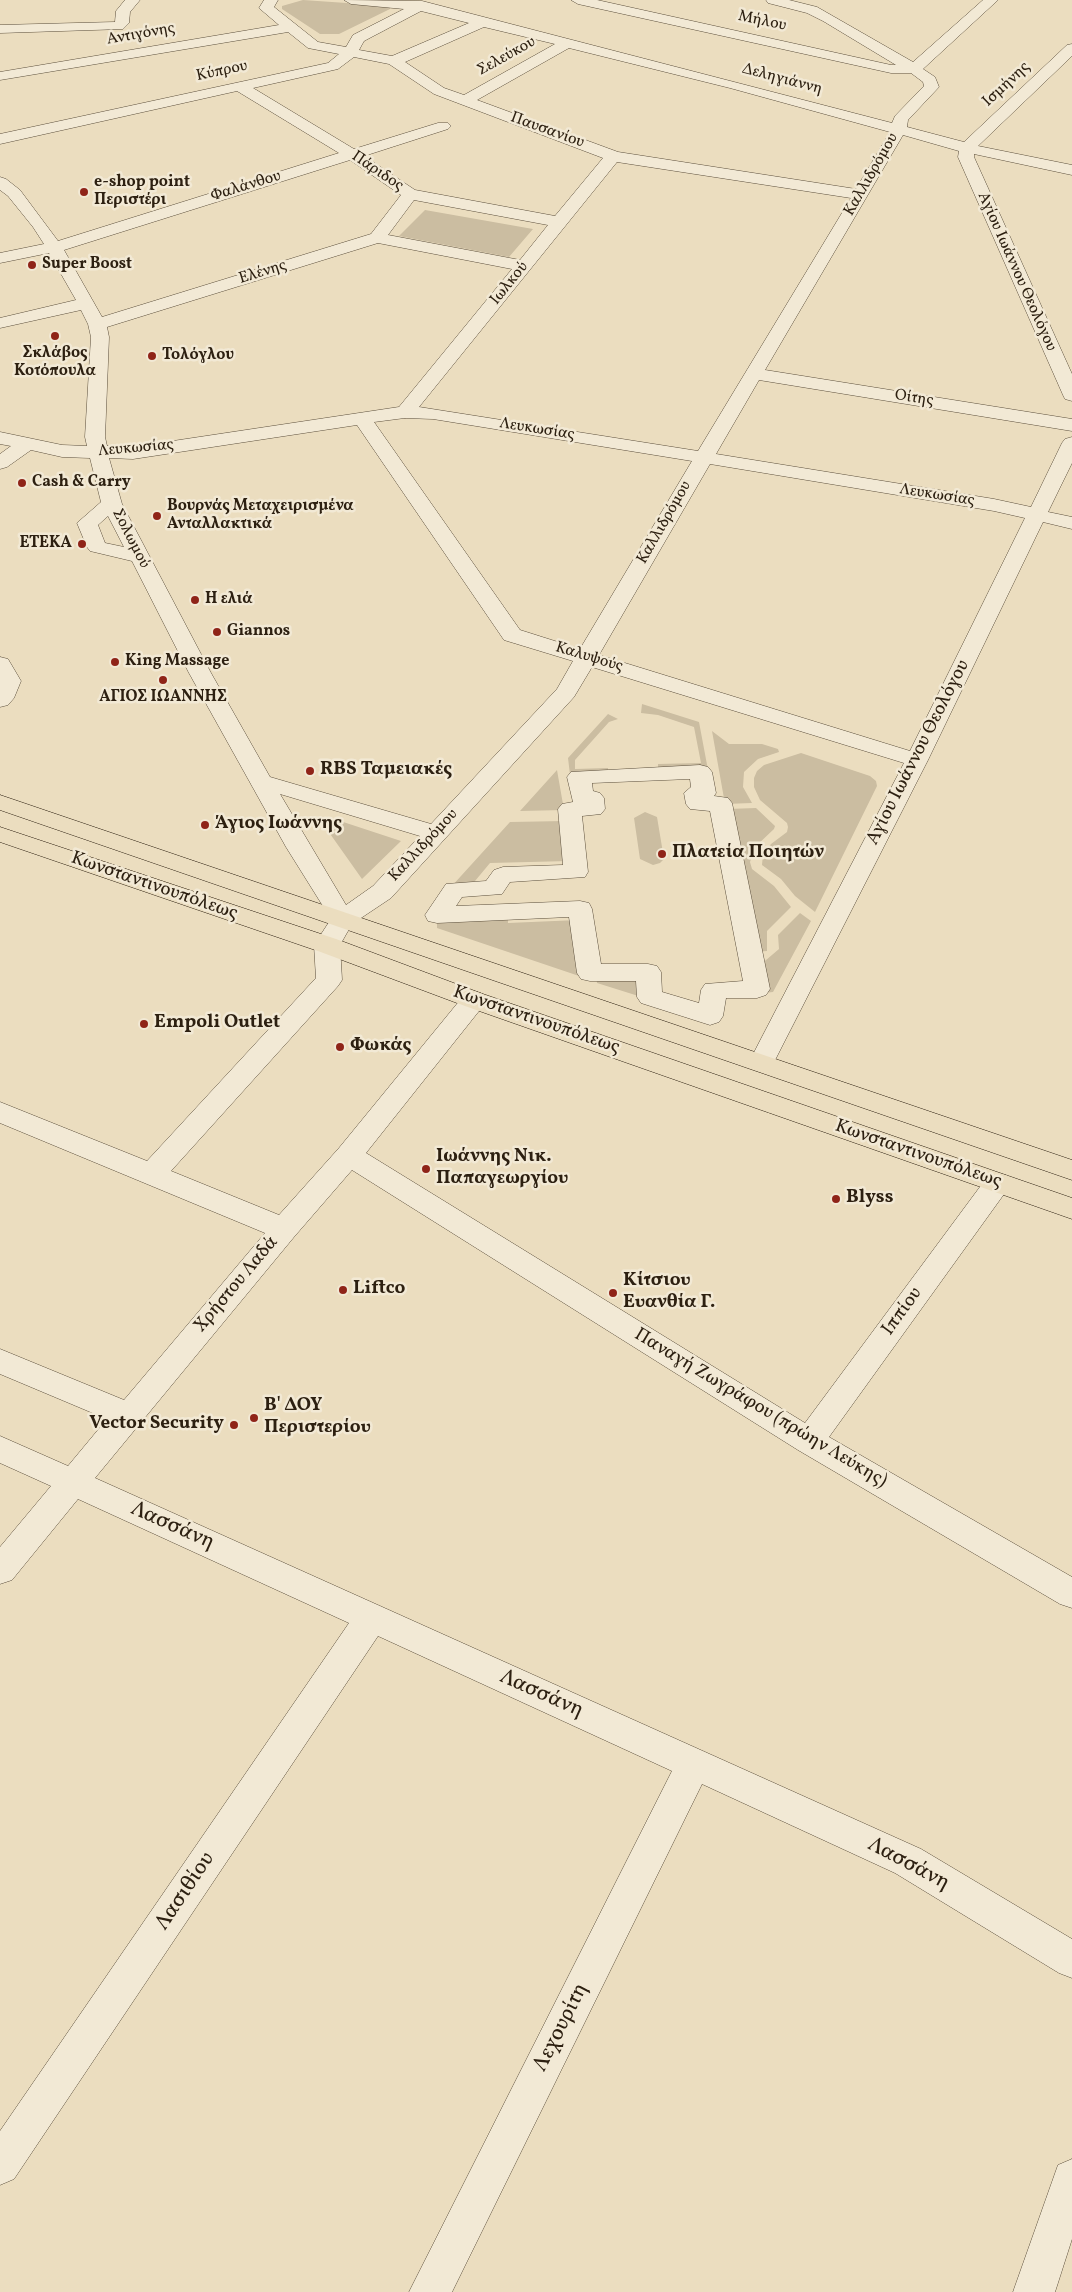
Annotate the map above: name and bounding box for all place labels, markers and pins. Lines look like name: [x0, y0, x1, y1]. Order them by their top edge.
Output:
place label: e-shop point Περιστέρι: [94, 173, 190, 211]
marker: e-shop point Περιστέρι: [78, 186, 90, 198]
place label: Super Boost: [42, 255, 132, 275]
marker: Super Boost: [26, 259, 38, 271]
marker: Σκλάβος Κοτόπουλα: [49, 330, 61, 342]
place label: Σκλάβος Κοτόπουλα: [14, 344, 96, 382]
place label: Τολόγλου: [162, 346, 234, 366]
marker: Τολόγλου: [146, 350, 158, 362]
place label: Cash & Carry: [32, 473, 131, 493]
marker: Cash & Carry: [16, 477, 28, 489]
place label: Βουρνάς Μεταχειρισμένα Ανταλλακτικά: [167, 497, 354, 535]
marker: Βουρνάς Μεταχειρισμένα Ανταλλακτικά: [151, 510, 163, 522]
place label: ΕΤΕΚΑ: [19, 534, 72, 554]
marker: ΕΤΕΚΑ: [76, 538, 88, 550]
place label: Η ελιά: [205, 590, 253, 610]
marker: Η ελιά: [189, 594, 201, 606]
place label: Giannos: [227, 622, 290, 642]
marker: Giannos: [211, 626, 223, 638]
place label: King Massage: [125, 652, 229, 672]
marker: King Massage: [109, 656, 121, 668]
marker: ΑΓΙΟΣ ΙΩΑΝΝΗΣ: [157, 674, 169, 686]
place label: ΑΓΙΟΣ ΙΩΑΝΝΗΣ: [99, 688, 227, 708]
place label: RBS Ταμειακές: [320, 760, 452, 782]
marker: RBS Ταμειακές: [304, 765, 316, 777]
place label: Άγιος Ιωάννης: [215, 814, 342, 836]
marker: Άγιος Ιωάννης: [199, 819, 211, 831]
place label: Πλατεία Ποιητών: [672, 843, 824, 865]
marker: Πλατεία Ποιητών: [656, 848, 668, 860]
place label: Empoli Outlet: [154, 1013, 280, 1035]
marker: Empoli Outlet: [138, 1018, 150, 1030]
place label: Φωκάς: [350, 1036, 411, 1058]
marker: Φωκάς: [334, 1041, 346, 1053]
place label: Ιωάννης Νικ. Παπαγεωργίου: [436, 1147, 568, 1191]
marker: Ιωάννης Νικ. Παπαγεωργίου: [420, 1163, 432, 1175]
place label: Blyss: [846, 1188, 893, 1210]
marker: Blyss: [830, 1193, 842, 1205]
place label: Κίτσιου Ευανθία Γ.: [623, 1271, 715, 1315]
place label: Liftco: [353, 1279, 405, 1301]
marker: Liftco: [337, 1284, 349, 1296]
marker: Κίτσιου Ευανθία Γ.: [607, 1287, 619, 1299]
place label: Β' ΔΟΥ Περιστερίου: [264, 1396, 371, 1440]
marker: Β' ΔΟΥ Περιστερίου: [248, 1412, 260, 1424]
place label: Vector Security: [89, 1414, 224, 1436]
marker: Vector Security: [228, 1419, 240, 1431]

